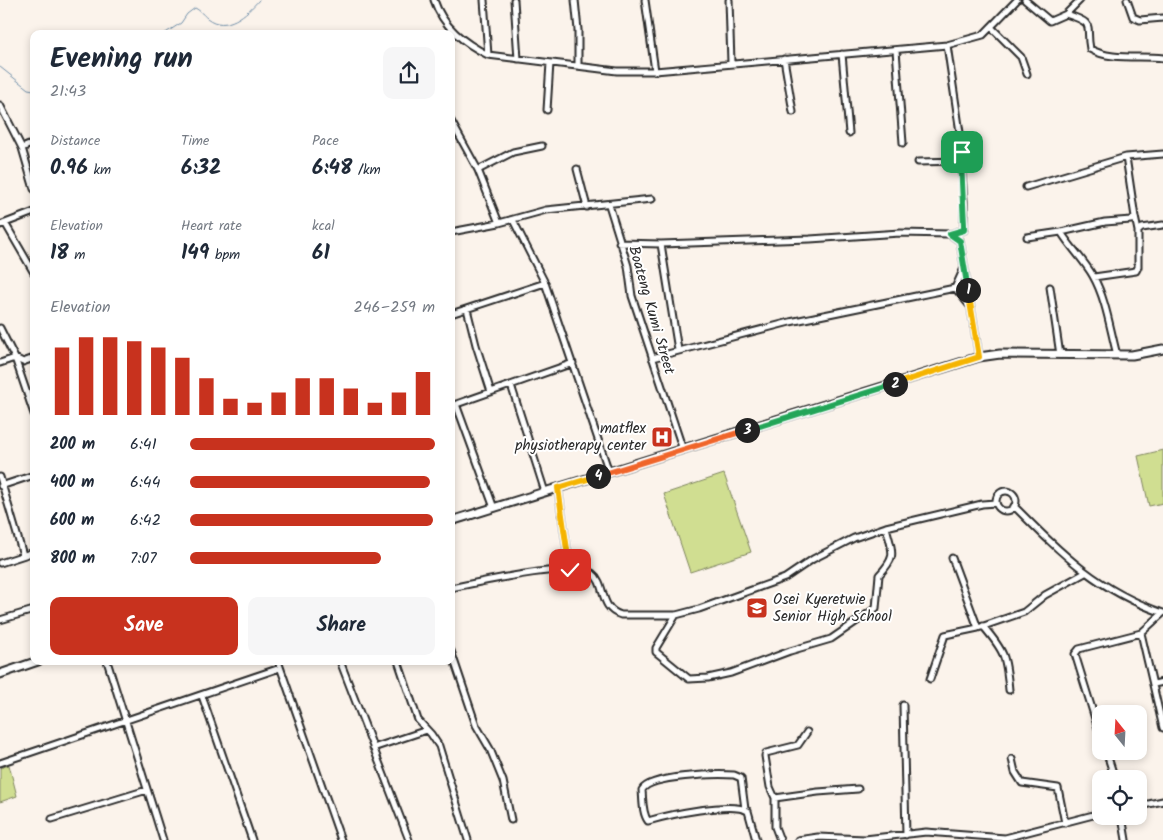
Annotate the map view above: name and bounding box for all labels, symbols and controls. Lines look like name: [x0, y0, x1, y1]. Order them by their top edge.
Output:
text: Evening run: [50, 37, 193, 82]
button: share: [383, 47, 435, 99]
text: 21:43: [50, 79, 86, 104]
text: Distance: [50, 130, 100, 152]
text: Time: [181, 130, 209, 152]
text: Pace: [312, 130, 339, 152]
pin: [941, 131, 983, 173]
icon: arrive: [948, 138, 976, 166]
text: 0.96: [50, 152, 88, 185]
text: 6:32: [181, 152, 221, 185]
text: 6:48: [312, 152, 352, 185]
text: km: [88, 159, 111, 181]
text: /km: [352, 159, 381, 181]
text: Elevation: [50, 215, 103, 237]
text: Heart rate: [181, 215, 242, 237]
text: kcal: [312, 215, 335, 237]
text: 18: [50, 237, 69, 270]
text: 149: [181, 237, 209, 270]
text: 61: [312, 237, 330, 270]
street label: Boateng Kumi Street: [621, 243, 681, 378]
text: m: [69, 244, 86, 266]
text: bpm: [209, 244, 240, 266]
pin: 1: [956, 278, 980, 302]
text: 1: [966, 279, 971, 301]
text: Elevation: [50, 295, 111, 320]
text: 246–259 m: [353, 295, 435, 320]
pin: 2: [882, 372, 908, 396]
text: 2: [891, 373, 900, 395]
place label: matflex physiotherapy center: [514, 417, 647, 458]
pin: 3: [734, 418, 760, 442]
text: 3: [744, 419, 751, 441]
hospital icon: matflex physiotherapy center: [650, 425, 674, 449]
text: 200 m: [50, 432, 95, 457]
text: 6:41: [130, 432, 157, 457]
pin: 4: [586, 464, 610, 488]
text: 4: [595, 465, 602, 487]
text: 400 m: [50, 470, 94, 495]
text: 6:44: [130, 470, 160, 495]
text: 600 m: [50, 508, 94, 533]
text: 6:42: [130, 508, 161, 533]
text: 800 m: [50, 546, 95, 571]
text: 7:07: [130, 546, 157, 571]
pin: [549, 549, 591, 591]
icon: check: [556, 556, 584, 584]
place label: Osei Kyeretwie Senior High School: [773, 588, 892, 629]
school or university icon: Osei Kyeretwie Senior High School: [745, 596, 769, 620]
button: Save: [50, 597, 238, 655]
button: Share: [248, 597, 435, 655]
north arrow: [1092, 705, 1148, 760]
map controls: [1092, 705, 1147, 825]
button: locate: [1092, 770, 1147, 825]

